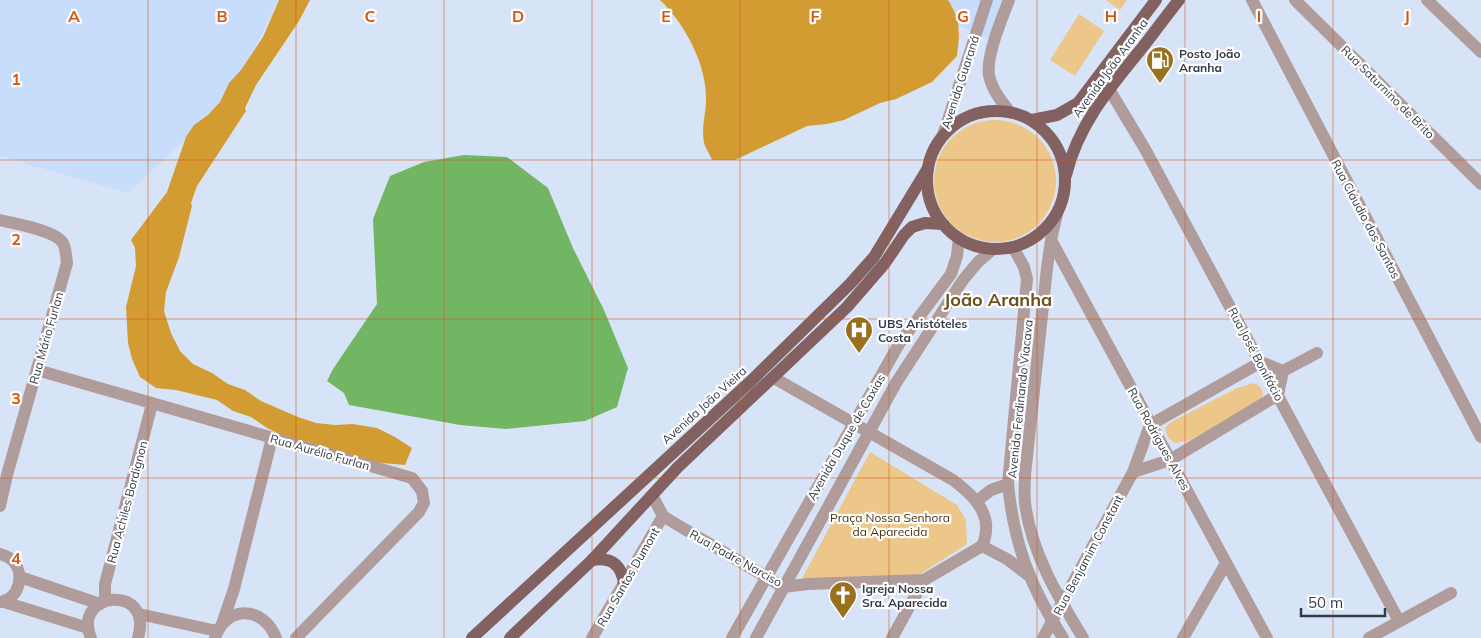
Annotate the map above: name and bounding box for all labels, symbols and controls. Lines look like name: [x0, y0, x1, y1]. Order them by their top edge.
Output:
text: A: [68, 6, 80, 26]
text: B: [216, 6, 228, 26]
text: C: [365, 6, 376, 26]
text: D: [512, 6, 524, 26]
text: E: [661, 6, 671, 26]
text: F: [810, 6, 820, 26]
text: G: [957, 6, 969, 26]
text: H: [1105, 6, 1117, 26]
text: I: [1257, 6, 1261, 26]
text: J: [1404, 6, 1410, 26]
street label: Avenida João Aranha: [1069, 16, 1151, 120]
street label: Avenida Guaraná: [938, 33, 982, 131]
street label: Rua Saturnino de Brito: [1338, 42, 1438, 142]
fuel station icon: Posto João Aranha: [1145, 45, 1175, 84]
place label: Posto João Aranha: [1179, 46, 1241, 75]
text: 1: [11, 69, 21, 89]
street label: Rua Cláudio dos Santos: [1328, 157, 1404, 281]
text: 2: [11, 229, 21, 249]
district label: João Aranha: [944, 288, 1052, 311]
street label: Rua Mário Furlan: [26, 290, 66, 386]
street label: Rua José Bonifácio: [1225, 305, 1287, 403]
hospital icon: UBS Aristóteles Costa: [844, 315, 874, 354]
place label: UBS Aristóteles Costa: [878, 316, 967, 345]
street label: Avenida Ferdinando Viacava: [1004, 319, 1036, 479]
street label: Avenida João Vieira: [659, 363, 749, 447]
street label: Avenida Duque de Caxias: [804, 371, 888, 503]
street label: Rua Rodrigues Alves: [1125, 385, 1194, 493]
text: 3: [11, 388, 21, 408]
street label: Rua Aurélio Furlan: [269, 431, 371, 473]
street label: Rua Achiles Bordignon: [103, 439, 151, 565]
street label: Rua Benjamim Constant: [1050, 492, 1126, 618]
park label: Praça Nossa Senhora da Aparecida: [830, 510, 950, 539]
street label: Rua Santos Dumont: [594, 525, 662, 629]
street label: Rua Padre Narciso: [687, 526, 785, 590]
text: 4: [11, 548, 21, 568]
church icon: Igreja Nossa Sra. Aparecida: [828, 580, 858, 619]
place label: Igreja Nossa Sra. Aparecida: [862, 581, 947, 610]
scale bar: [1301, 586, 1385, 618]
text: 50 m: [1308, 593, 1343, 612]

